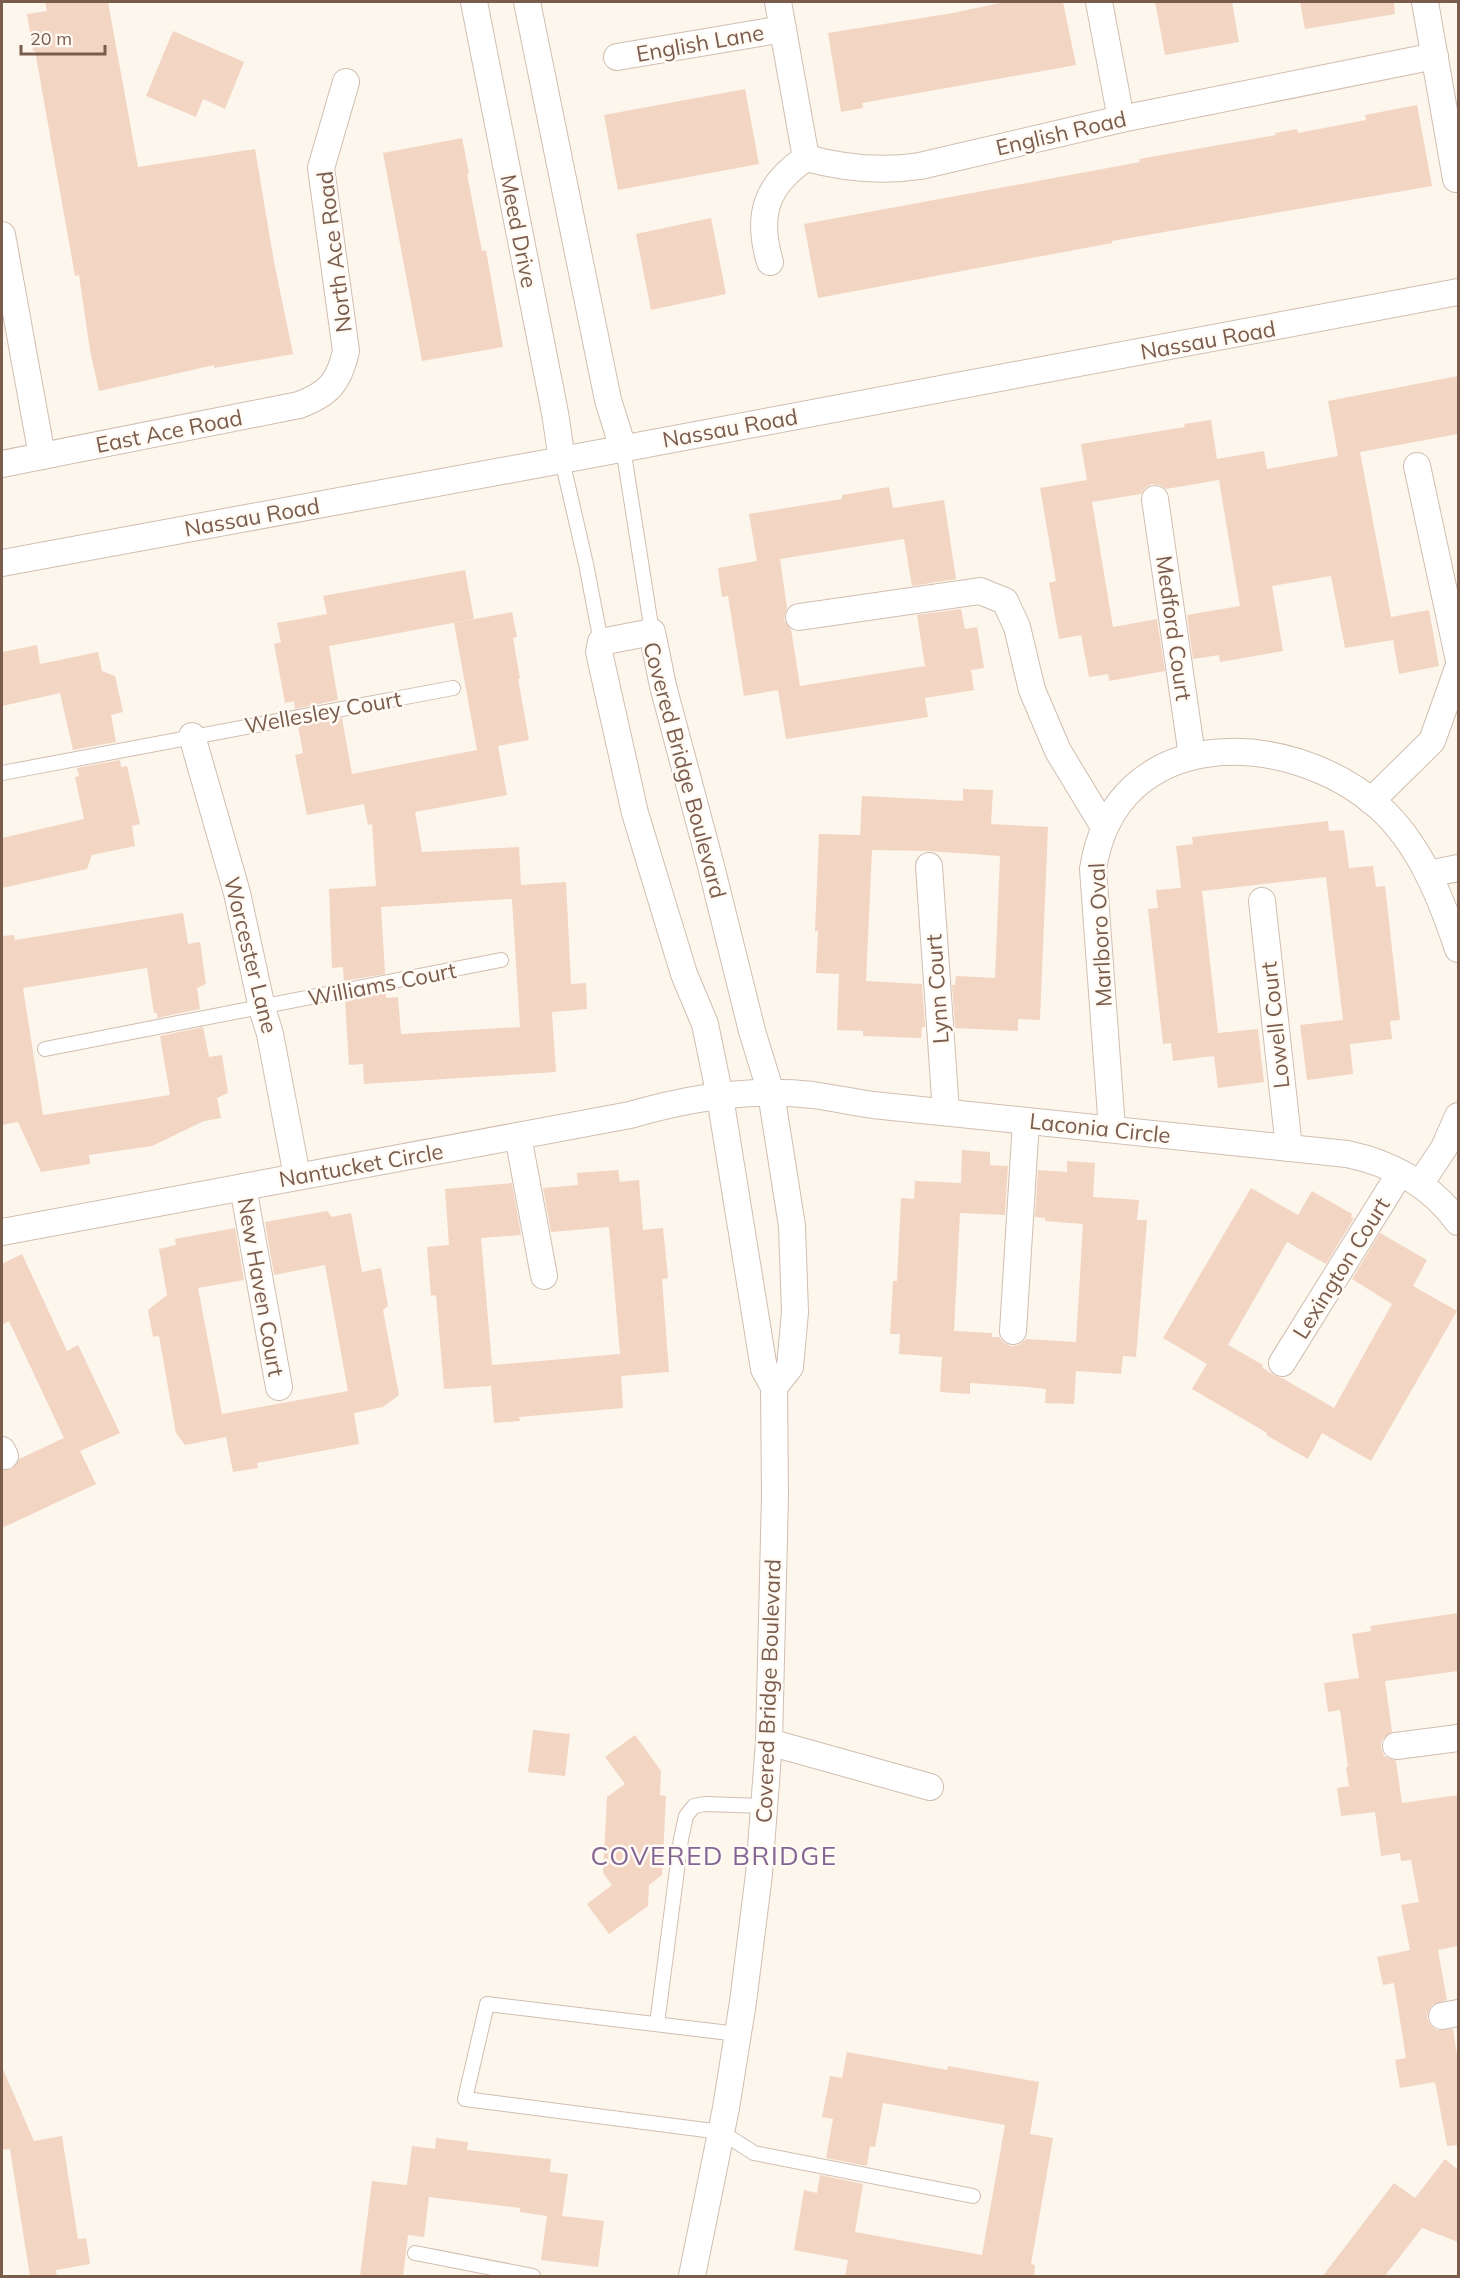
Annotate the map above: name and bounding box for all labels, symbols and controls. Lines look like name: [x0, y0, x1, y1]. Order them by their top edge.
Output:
scale bar: [21, 18, 105, 56]
street label: English Lane: [634, 18, 766, 68]
text: 20 m: [30, 27, 72, 50]
street label: English Road: [993, 104, 1129, 162]
street label: North Ace Road: [310, 170, 358, 334]
street label: Meed Drive: [494, 172, 544, 290]
street label: Nassau Road: [1138, 314, 1278, 366]
street label: Nassau Road: [660, 402, 800, 454]
street label: East Ace Road: [93, 403, 245, 459]
street label: Nassau Road: [182, 491, 322, 543]
street label: Medford Court: [1150, 554, 1198, 703]
street label: Covered Bridge Boulevard: [637, 639, 733, 901]
street label: Wellesley Court: [242, 684, 404, 740]
street label: Marlboro Oval: [1082, 862, 1118, 1008]
street label: Worcester Lane: [218, 874, 284, 1036]
street label: Lynn Court: [919, 933, 955, 1045]
street label: Williams Court: [306, 956, 459, 1012]
street label: Lowell Court: [1254, 960, 1296, 1090]
street label: Laconia Circle: [1028, 1107, 1172, 1149]
street label: Nantucket Circle: [277, 1137, 445, 1193]
street label: Lexington Court: [1286, 1192, 1396, 1344]
street label: New Haven Court: [231, 1195, 291, 1379]
street label: Covered Bridge Boulevard: [749, 1558, 787, 1824]
district label: COVERED BRIDGE: [591, 1839, 837, 1872]

